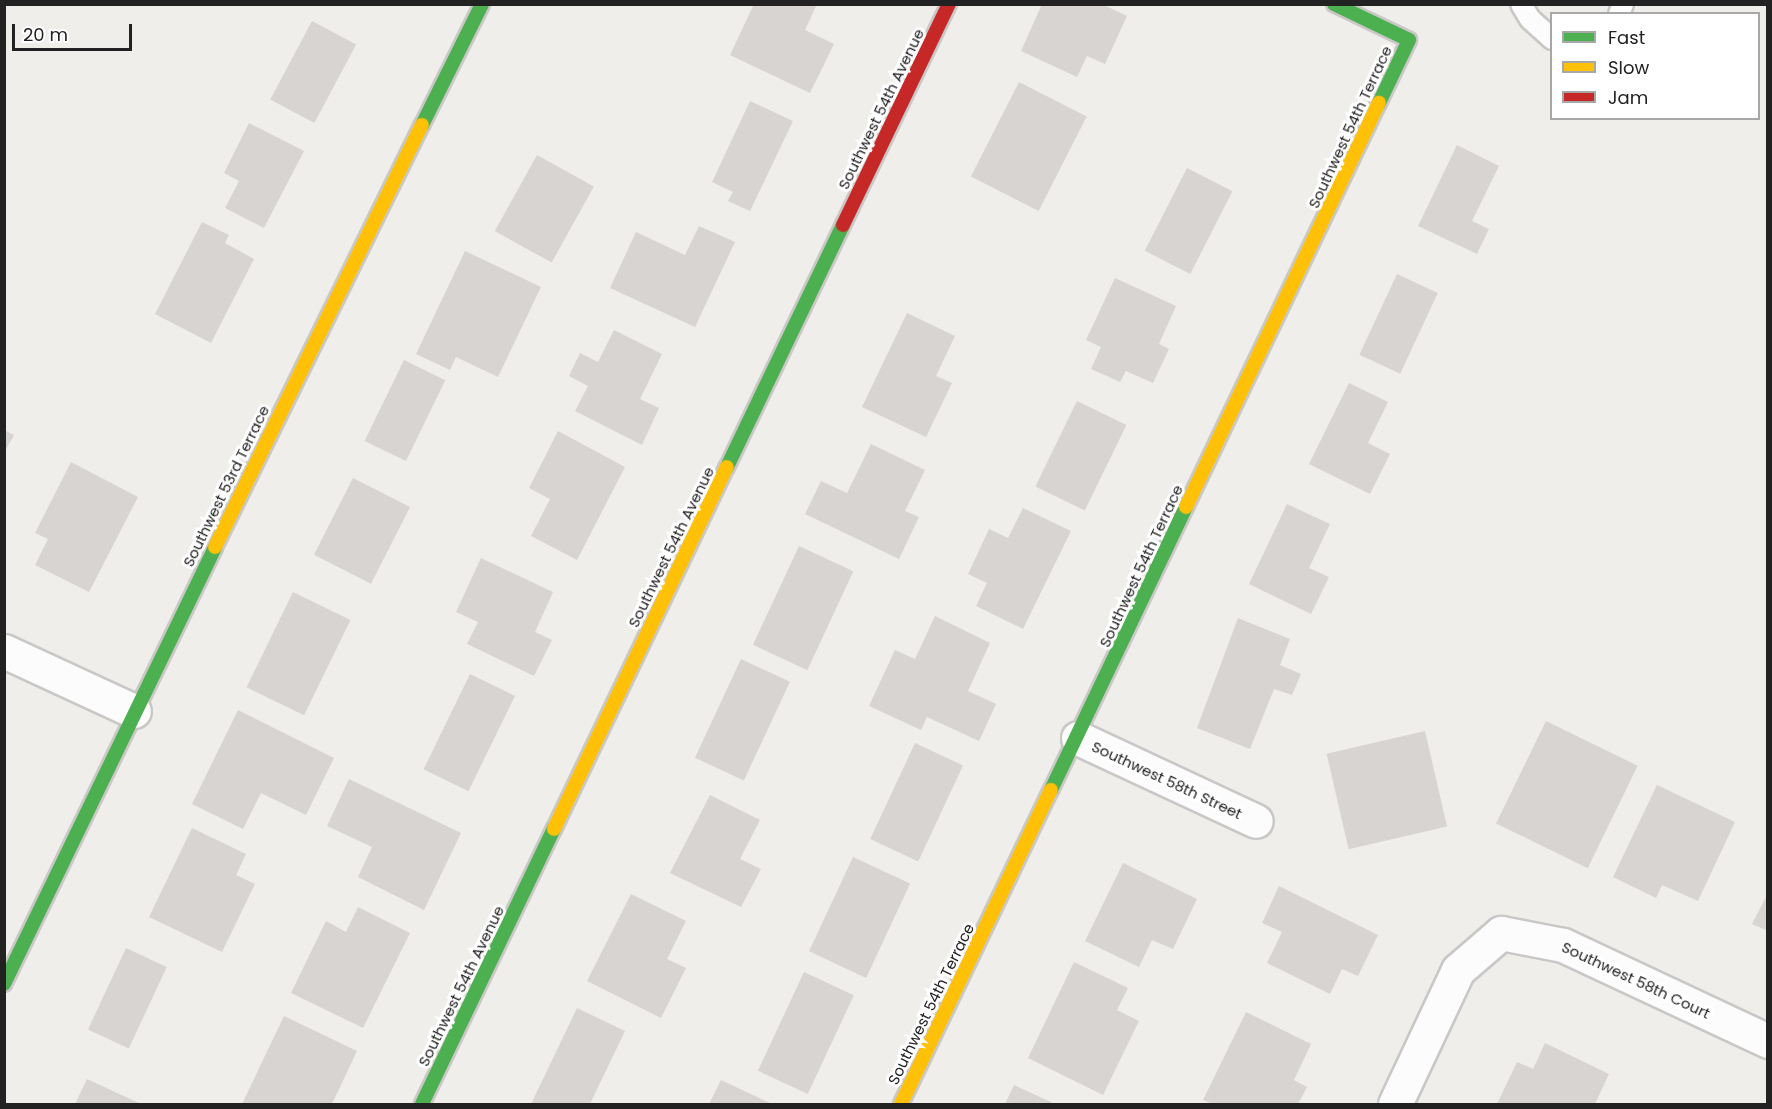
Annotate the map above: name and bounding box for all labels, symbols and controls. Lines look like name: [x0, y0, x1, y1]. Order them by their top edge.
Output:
scale bar: [15, 12, 135, 50]
legend: [1550, 12, 1760, 120]
text: 20 m: [23, 22, 68, 47]
text: Fast: [1608, 25, 1645, 50]
street label: Southwest 54th Avenue: [834, 26, 928, 192]
street label: Southwest 54th Terrace: [1304, 43, 1396, 211]
text: Slow: [1608, 55, 1649, 80]
text: Jam: [1608, 85, 1648, 110]
street label: Southwest 53rd Terrace: [179, 402, 273, 570]
street label: Southwest 54th Avenue: [624, 464, 718, 630]
street label: Southwest 54th Terrace: [1095, 482, 1187, 650]
street label: Southwest 58th Street: [1089, 737, 1245, 823]
street label: Southwest 54th Avenue: [414, 903, 508, 1069]
street label: Southwest 54th Terrace: [884, 920, 978, 1088]
street label: Southwest 58th Court: [1559, 938, 1713, 1022]

